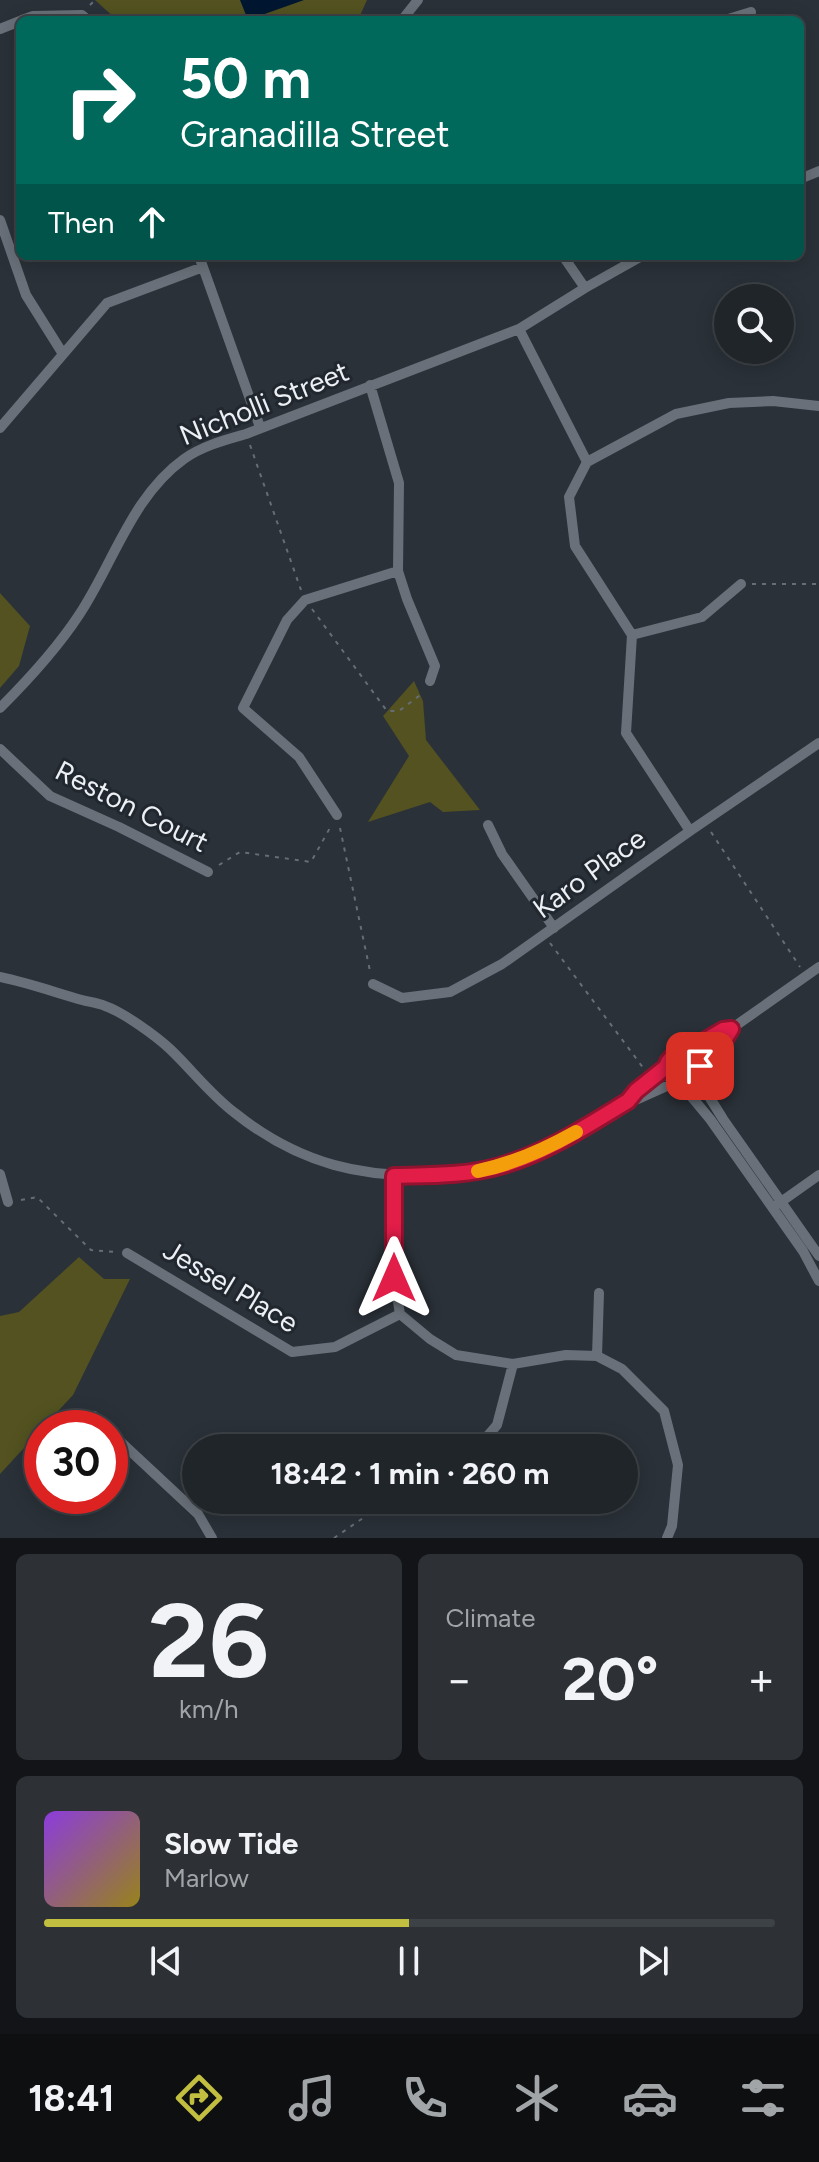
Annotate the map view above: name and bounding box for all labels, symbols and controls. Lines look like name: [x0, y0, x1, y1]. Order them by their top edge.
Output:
text: 50 m: [180, 45, 311, 112]
icon: right: [48, 48, 152, 152]
text: Granadilla Street: [180, 113, 450, 156]
icon: ahead: [130, 200, 174, 244]
text: Then: [48, 204, 114, 241]
map controls: [714, 284, 794, 364]
button: search: [714, 284, 794, 364]
street label: Nicholli Street: [174, 354, 354, 452]
street label: Reston Court: [50, 753, 214, 859]
street label: Karo Place: [526, 821, 652, 925]
pin: [666, 1032, 734, 1100]
icon: arrive: [678, 1044, 722, 1088]
street label: Jessel Place: [157, 1232, 305, 1340]
position arrow: [352, 1236, 436, 1320]
speed limit sign: 30: [24, 1410, 128, 1514]
text: 18:42 · 1 min · 260 m: [271, 1455, 549, 1492]
text: 26: [148, 1578, 269, 1703]
text: Climate: [446, 1602, 535, 1634]
text: 20°: [562, 1643, 658, 1715]
text: −: [446, 1653, 473, 1706]
text: +: [748, 1653, 775, 1706]
text: km/h: [179, 1693, 238, 1725]
text: Slow Tide: [164, 1825, 298, 1862]
text: Marlow: [164, 1862, 249, 1894]
icon: previous: [144, 1939, 188, 1983]
icon: pause: [387, 1939, 431, 1983]
icon: next: [631, 1939, 675, 1983]
icon: directions: [171, 2070, 227, 2126]
icon: music: [284, 2070, 340, 2126]
icon: phone: [397, 2070, 453, 2126]
icon: climate: [509, 2070, 565, 2126]
icon: car: [622, 2070, 678, 2126]
icon: filters: [735, 2070, 791, 2126]
text: 18:41: [28, 2077, 114, 2120]

